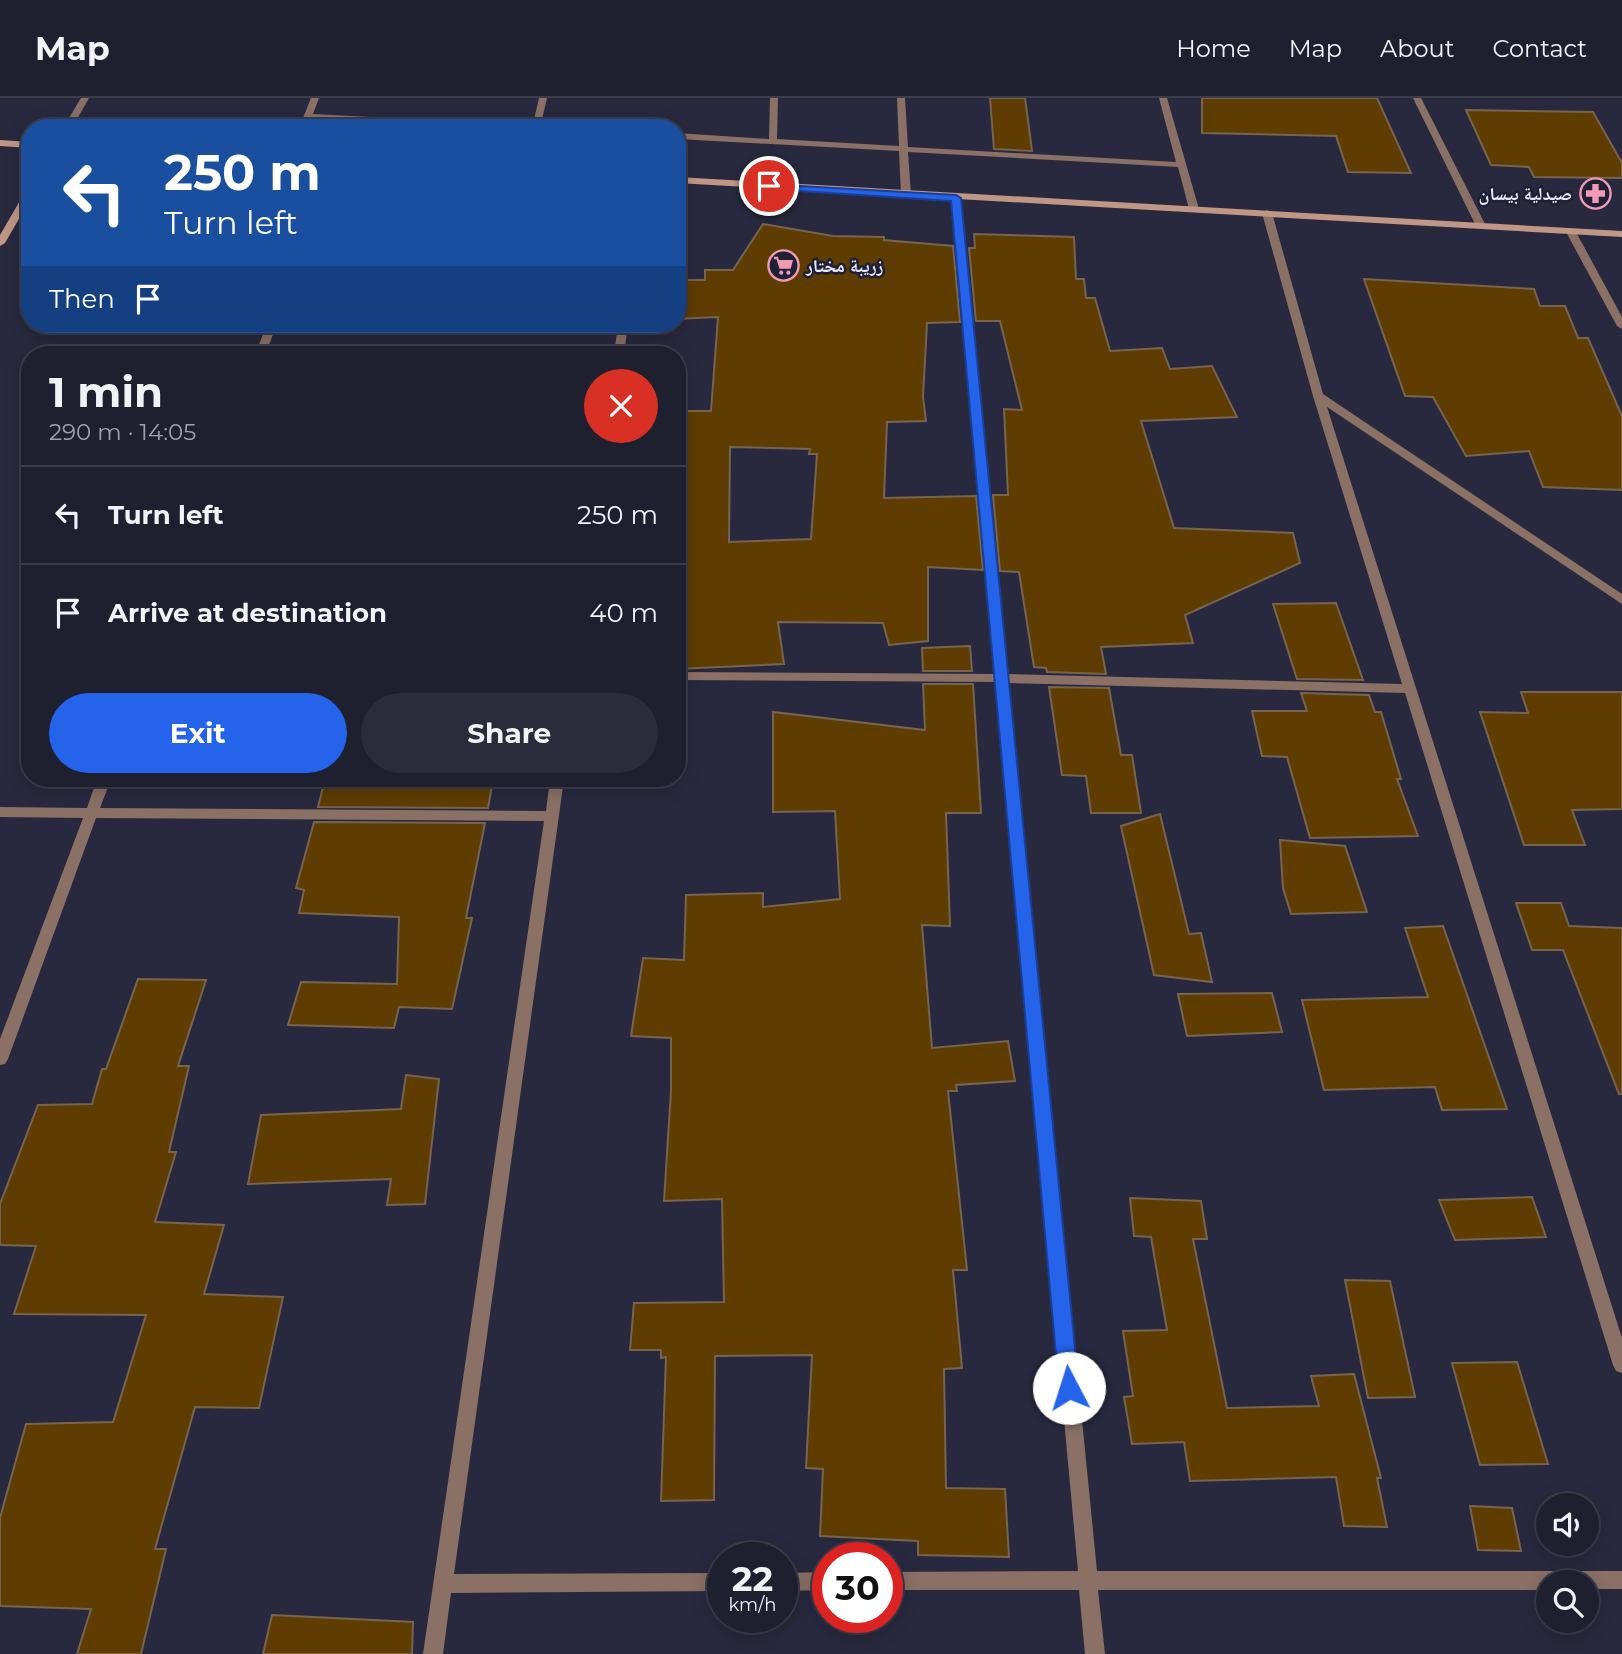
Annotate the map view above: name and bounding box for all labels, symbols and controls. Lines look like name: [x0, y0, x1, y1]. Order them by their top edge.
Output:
text: Map: [35, 28, 110, 68]
text: Home: [1176, 34, 1251, 63]
text: Map: [1289, 34, 1342, 63]
text: About: [1380, 34, 1454, 63]
text: Contact: [1492, 34, 1587, 63]
text: 250 m: [164, 143, 321, 202]
icon: left: [49, 147, 140, 238]
pin: [739, 156, 799, 216]
icon: arrive: [750, 167, 788, 205]
pharmacy icon: صيدلية بيسان: [1578, 177, 1612, 211]
place label: صيدلية بيسان: [1479, 183, 1572, 205]
text: Turn left: [164, 203, 298, 242]
supermarket icon: زريبة مختار: [766, 249, 800, 283]
place label: زريبة مختار: [805, 255, 883, 277]
icon: arrive: [129, 280, 167, 318]
text: Then: [49, 283, 115, 315]
text: 1 min: [49, 366, 163, 418]
button: close: [584, 369, 658, 443]
text: 290 m · 14:05: [49, 418, 196, 446]
icon: left: [49, 496, 87, 534]
text: Turn left: [108, 499, 224, 531]
text: 250 m: [577, 499, 658, 531]
icon: arrive: [49, 594, 87, 632]
text: Arrive at destination: [108, 597, 387, 629]
text: 40 m: [589, 597, 658, 629]
button: Exit: [49, 693, 347, 773]
button: Share: [361, 693, 658, 773]
position arrow: [1032, 1351, 1106, 1425]
map controls: [1536, 1493, 1599, 1633]
button: sound: [1536, 1493, 1599, 1556]
speed limit sign: 30: [812, 1542, 903, 1633]
text: 22: [732, 1557, 773, 1600]
button: search: [1536, 1570, 1599, 1633]
text: km/h: [728, 1594, 777, 1616]

